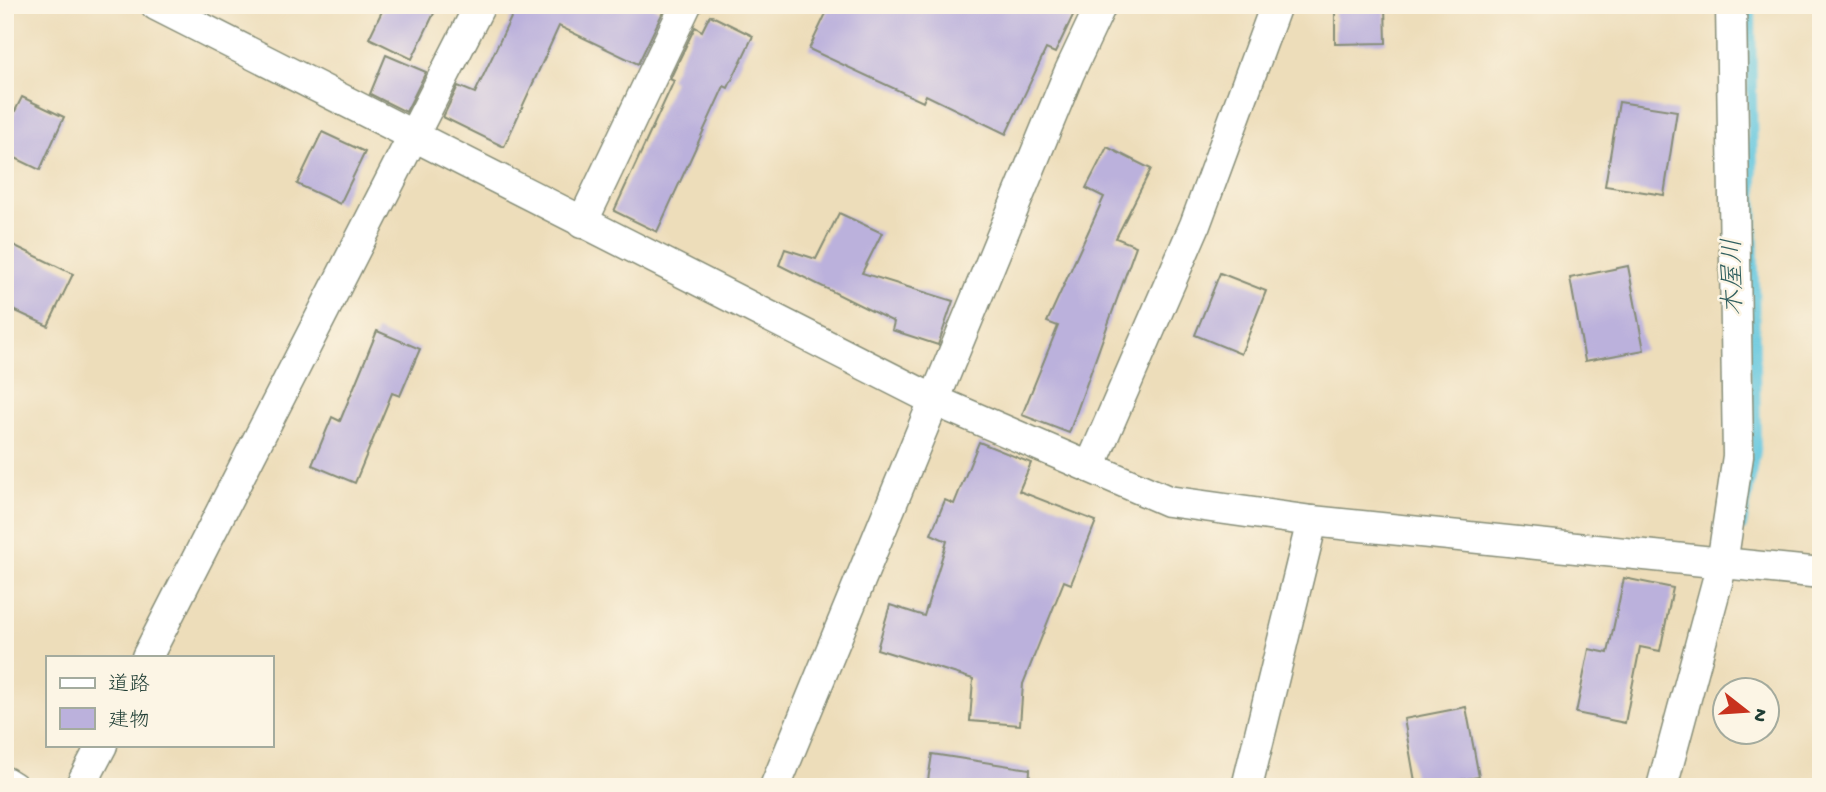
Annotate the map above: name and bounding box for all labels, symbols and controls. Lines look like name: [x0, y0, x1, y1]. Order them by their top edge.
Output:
water label: 木屋川: [1717, 238, 1752, 316]
legend: [46, 656, 273, 746]
text: 道路: [108, 673, 150, 699]
north arrow: [1710, 676, 1780, 746]
text: N: [1746, 706, 1772, 724]
text: 建物: [108, 709, 150, 735]

